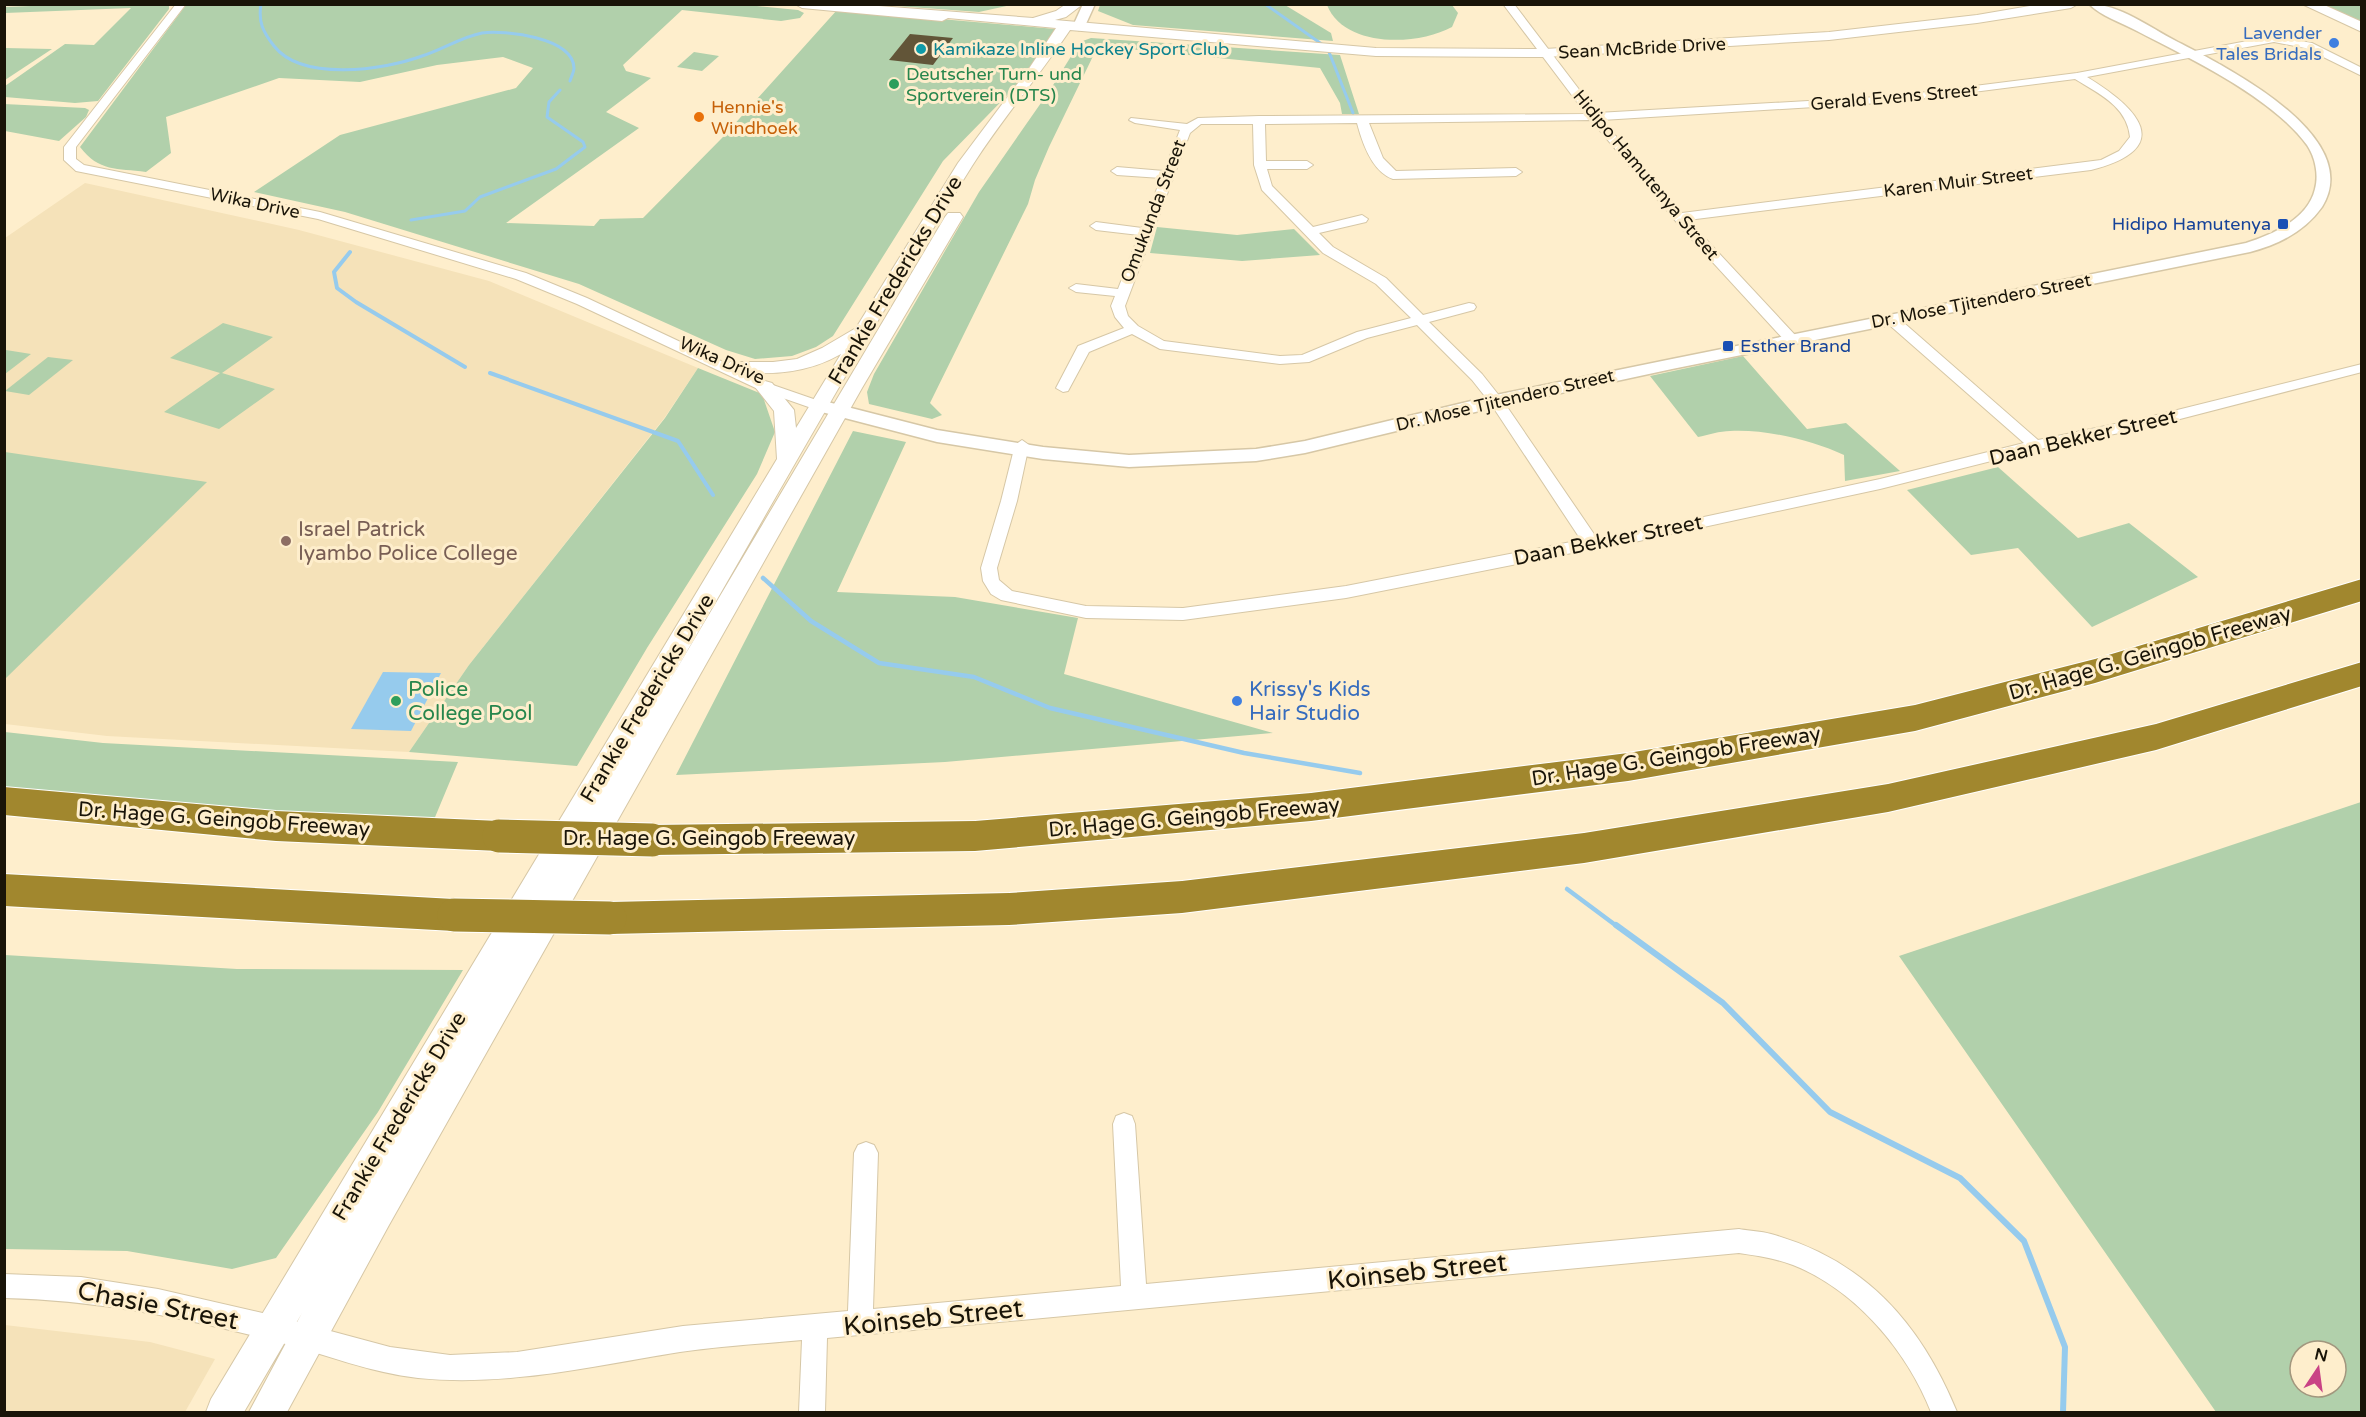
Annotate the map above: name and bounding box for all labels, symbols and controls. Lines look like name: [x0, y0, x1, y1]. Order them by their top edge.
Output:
place label: Lavender Tales Bridals: [2216, 22, 2322, 65]
street label: Sean McBride Drive: [1558, 33, 1726, 63]
marker: Lavender Tales Bridals: [2327, 36, 2341, 50]
place label: Kamikaze Inline Hockey Sport Club: [933, 38, 1229, 60]
marker: Kamikaze Inline Hockey Sport Club: [914, 42, 928, 56]
place label: Deutscher Turn- und Sportverein (DTS): [906, 63, 1082, 106]
marker: Deutscher Turn- und Sportverein (DTS): [887, 77, 901, 91]
street label: Gerald Evens Street: [1809, 79, 1979, 115]
street label: Hidipo Hamutenya Street: [1568, 85, 1724, 265]
place label: Hennie's Windhoek: [711, 96, 798, 139]
marker: Hennie's Windhoek: [692, 110, 706, 124]
street label: Omukunda Street: [1116, 136, 1190, 286]
street label: Karen Muir Street: [1882, 162, 2034, 202]
street label: Frankie Fredericks Drive: [823, 171, 968, 389]
street label: Wika Drive: [208, 183, 302, 223]
place label: Hidipo Hamutenya: [2112, 213, 2271, 235]
marker: Hidipo Hamutenya: [2276, 217, 2290, 231]
street label: Dr. Mose Tjitendero Street: [1869, 269, 2093, 333]
street label: Wika Drive: [676, 331, 768, 389]
place label: Esther Brand: [1740, 335, 1851, 357]
marker: Esther Brand: [1721, 339, 1735, 353]
street label: Dr. Mose Tjitendero Street: [1394, 364, 1617, 436]
street label: Daan Bekker Street: [1987, 404, 2179, 471]
street label: Daan Bekker Street: [1512, 510, 1705, 571]
place label: Israel Patrick Iyambo Police College: [298, 517, 518, 566]
marker: Israel Patrick Iyambo Police College: [279, 534, 293, 548]
street label: Frankie Fredericks Drive: [575, 589, 720, 807]
street label: Dr. Hage G. Geingob Freeway: [2006, 601, 2294, 706]
place label: Police College Pool: [408, 677, 533, 726]
place label: Krissy's Kids Hair Studio: [1249, 677, 1371, 726]
marker: Police College Pool: [389, 694, 403, 708]
marker: Krissy's Kids Hair Studio: [1230, 694, 1244, 708]
street label: Dr. Hage G. Geingob Freeway: [1530, 721, 1822, 792]
street label: Dr. Hage G. Geingob Freeway: [1047, 792, 1341, 843]
street label: Dr. Hage G. Geingob Freeway: [77, 797, 371, 842]
street label: Dr. Hage G. Geingob Freeway: [563, 826, 855, 851]
street label: Frankie Fredericks Drive: [327, 1007, 472, 1225]
street label: Koinseb Street: [1326, 1247, 1508, 1296]
street label: Chasie Street: [75, 1275, 241, 1336]
street label: Koinseb Street: [842, 1293, 1024, 1342]
north arrow: [2288, 1339, 2348, 1399]
text: N: [2313, 1344, 2330, 1367]

